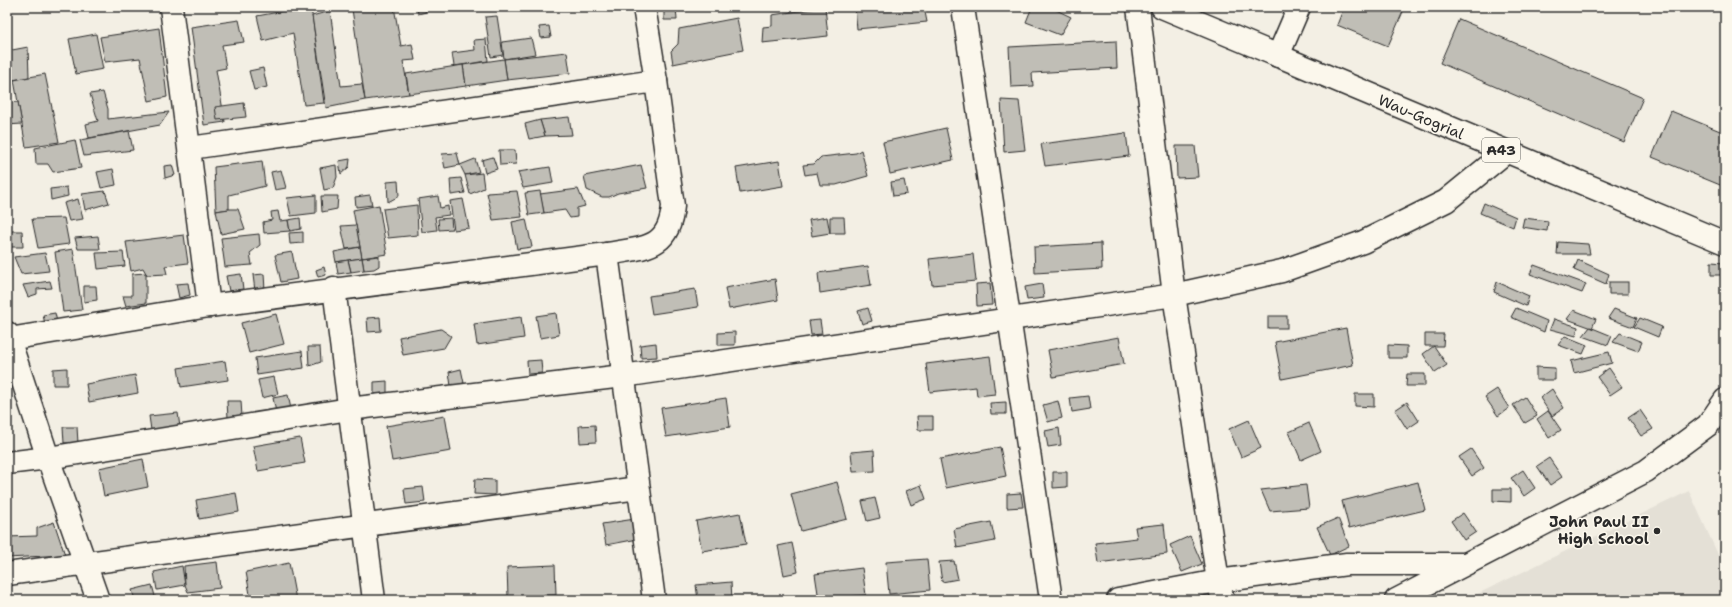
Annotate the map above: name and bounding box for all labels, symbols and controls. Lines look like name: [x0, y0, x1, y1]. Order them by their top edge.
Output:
street label: Wau-Gogrial: [1375, 90, 1467, 144]
road number: A43: [1482, 138, 1520, 162]
place label: John Paul II High School: [1549, 512, 1649, 549]
marker: John Paul II High School: [1652, 526, 1662, 536]

